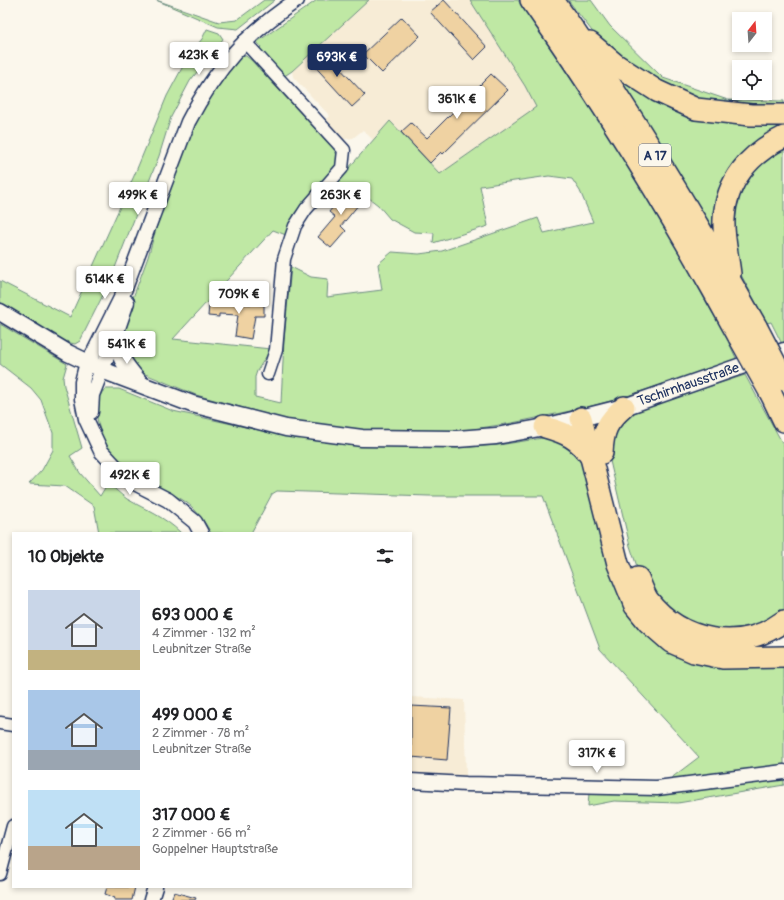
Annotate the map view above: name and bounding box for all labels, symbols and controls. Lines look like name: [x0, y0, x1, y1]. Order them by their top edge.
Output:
north arrow: [732, 12, 772, 52]
map controls: [732, 12, 772, 100]
pin: 423K €: [166, 42, 232, 76]
pin: 693K €: [304, 44, 370, 78]
text: 423K €: [179, 47, 219, 63]
text: 693K €: [317, 49, 357, 65]
button: locate: [732, 60, 772, 100]
pin: 361K €: [424, 86, 490, 120]
text: 361K €: [437, 91, 477, 107]
road number: A 17: [639, 144, 671, 166]
pin: 499K €: [105, 182, 171, 216]
pin: 263K €: [308, 182, 374, 216]
text: 499K €: [118, 187, 158, 203]
text: 263K €: [320, 187, 362, 203]
pin: 614K €: [72, 266, 138, 300]
text: 614K €: [85, 271, 125, 287]
pin: 709K €: [206, 281, 272, 315]
text: 709K €: [218, 286, 260, 302]
pin: 541K €: [94, 331, 160, 365]
text: 541K €: [108, 336, 146, 352]
street label: Tschirnhausstraße: [635, 359, 741, 410]
pin: 492K €: [97, 462, 163, 496]
text: 492K €: [110, 467, 150, 483]
icon: filters: [374, 545, 396, 567]
text: 10 Objekte: [28, 546, 104, 567]
text: 693 000 €: [152, 604, 234, 625]
icon: home: [60, 606, 108, 654]
text: 4 Zimmer · 132 m²: [152, 625, 256, 641]
text: Leubnitzer Straße: [152, 641, 251, 657]
text: 499 000 €: [152, 704, 233, 725]
icon: home: [60, 706, 108, 754]
text: 2 Zimmer · 78 m²: [152, 725, 249, 741]
pin: 317K €: [564, 740, 630, 774]
text: Leubnitzer Straße: [152, 741, 251, 757]
text: 317K €: [578, 745, 616, 761]
text: 317 000 €: [152, 804, 231, 825]
icon: home: [60, 806, 108, 854]
text: 2 Zimmer · 66 m²: [152, 825, 251, 841]
text: Goppelner Hauptstraße: [152, 841, 278, 857]

